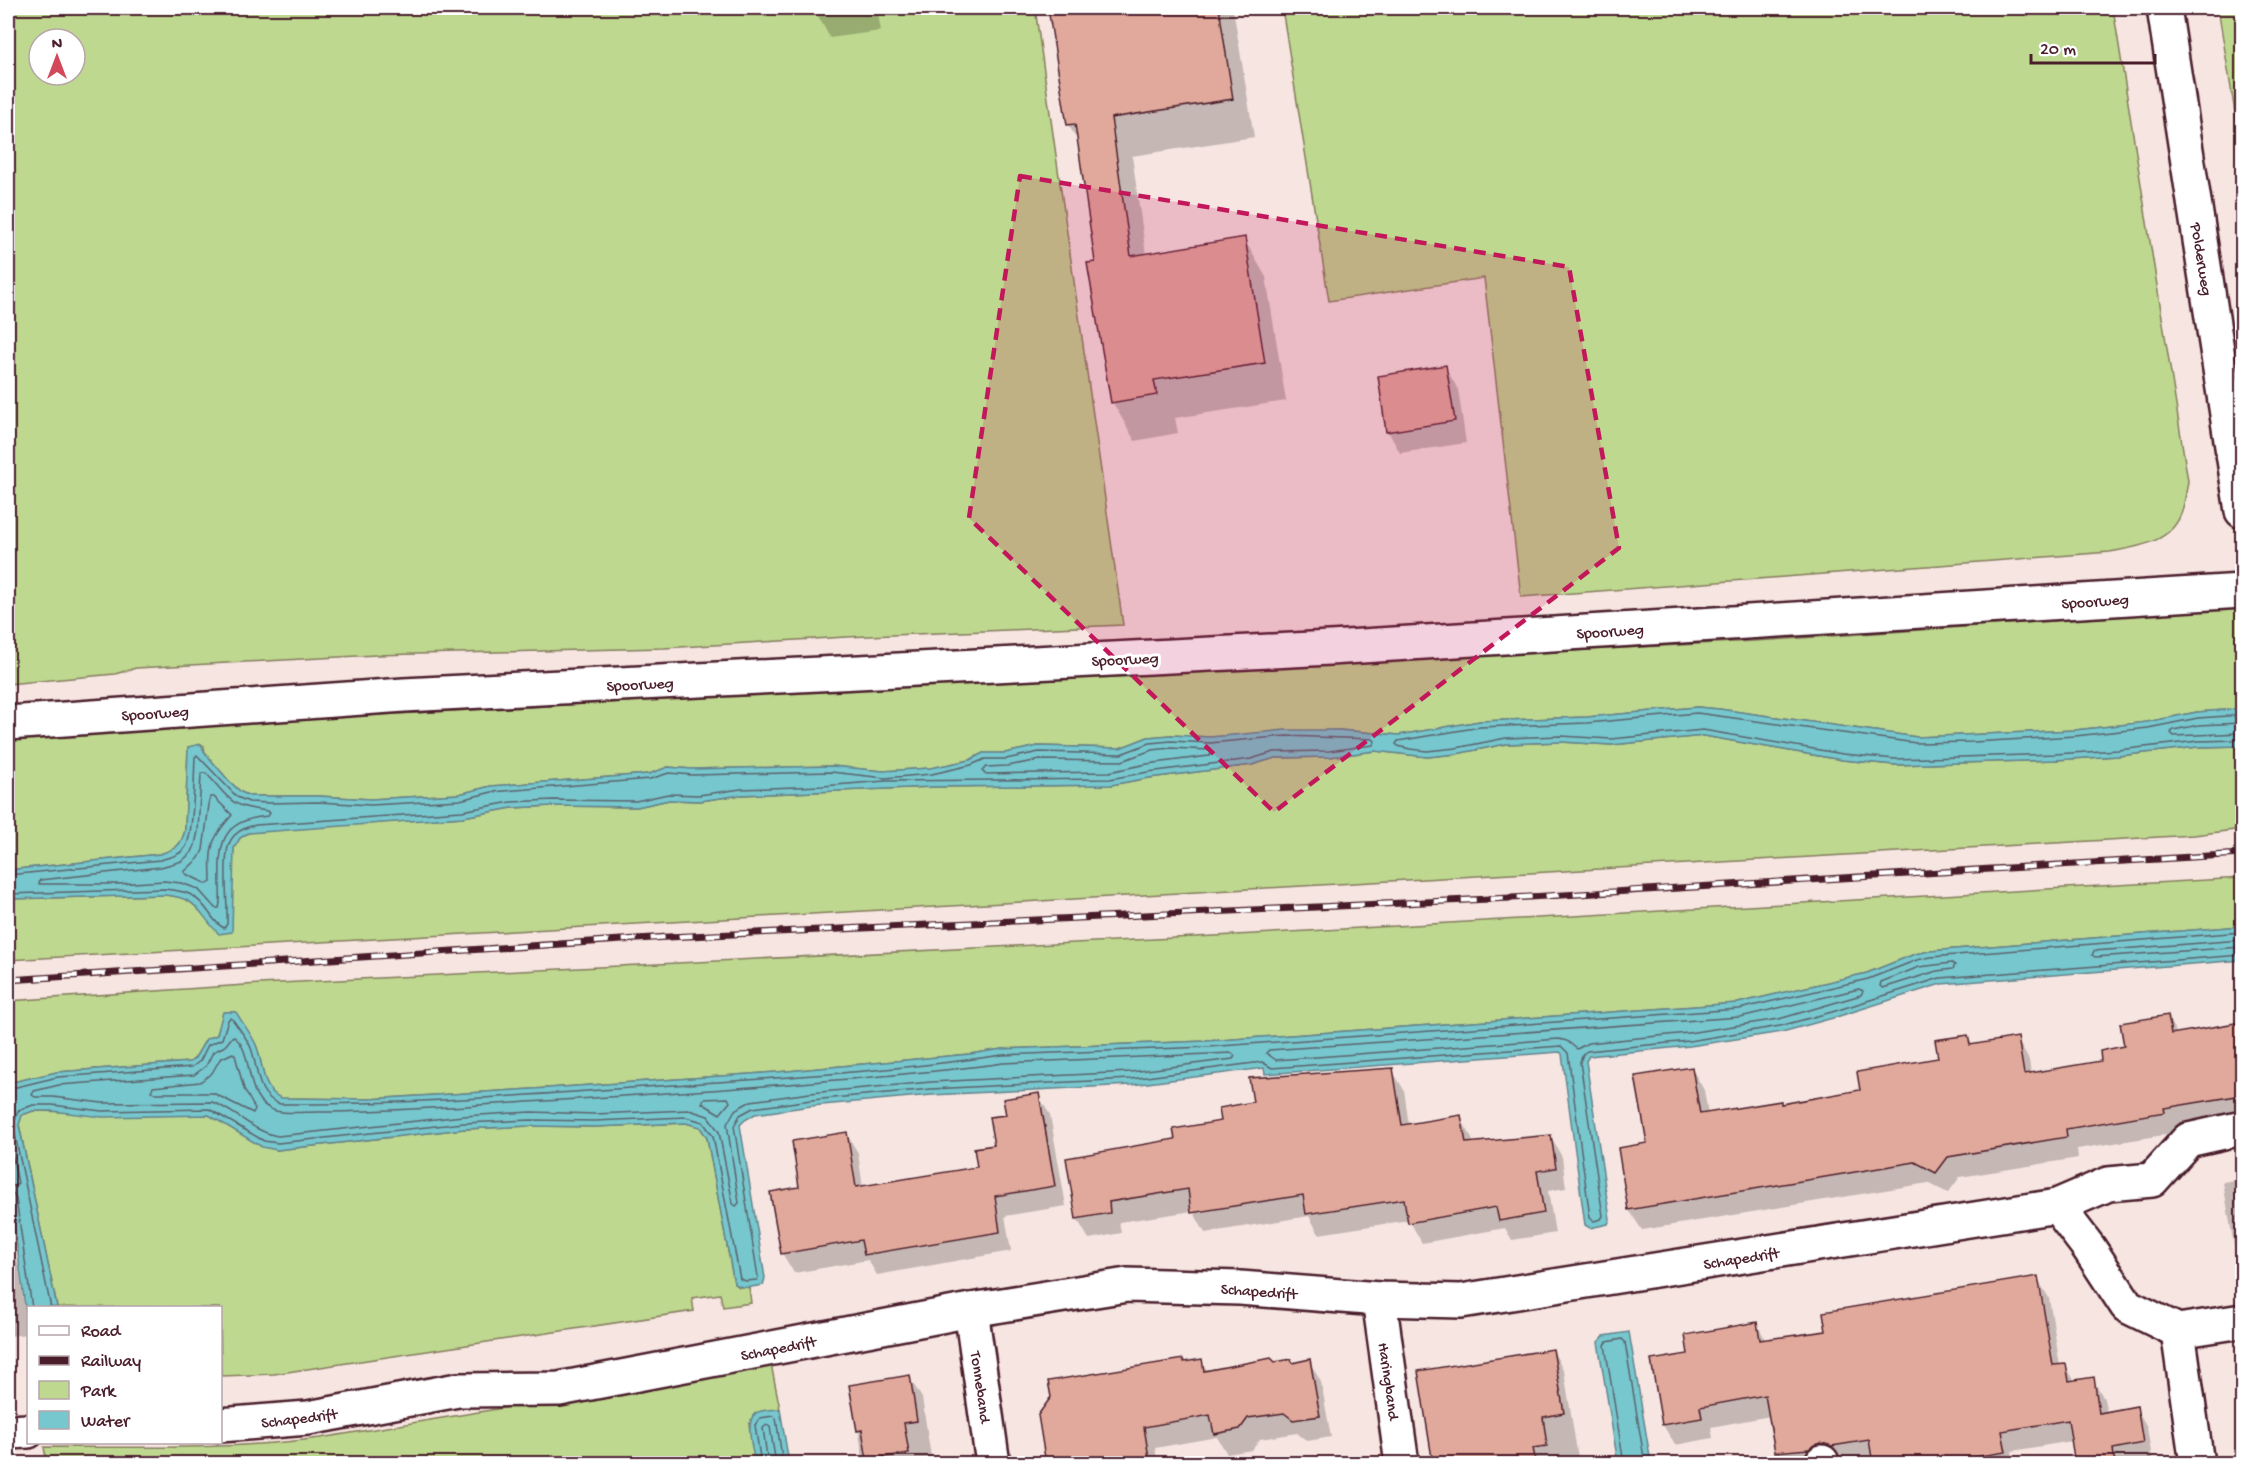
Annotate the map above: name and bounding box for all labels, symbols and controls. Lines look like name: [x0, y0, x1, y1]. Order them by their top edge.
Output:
north arrow: [27, 27, 87, 87]
scale bar: [2031, 27, 2156, 65]
text: N: [52, 36, 63, 55]
text: 20 m: [2040, 40, 2076, 61]
street label: Polderweg: [2184, 221, 2215, 297]
street label: Spoorweg: [2061, 592, 2129, 615]
street label: Spoorweg: [1576, 622, 1644, 645]
street label: Spoorweg: [1091, 650, 1159, 673]
street label: Spoorweg: [606, 675, 674, 698]
street label: Spoorweg: [121, 704, 189, 727]
street label: Schapedrift: [1702, 1245, 1782, 1276]
street label: Schapedrift: [1220, 1281, 1299, 1306]
legend: [27, 1306, 222, 1444]
text: Road: [81, 1322, 122, 1343]
street label: Schapedrift: [739, 1334, 819, 1367]
street label: Haringband: [1372, 1341, 1402, 1423]
street label: Tonneband: [964, 1349, 993, 1426]
text: Railway: [81, 1352, 141, 1373]
text: Park: [80, 1382, 117, 1403]
street label: Schapedrift: [260, 1406, 340, 1435]
text: Water: [81, 1412, 131, 1433]

